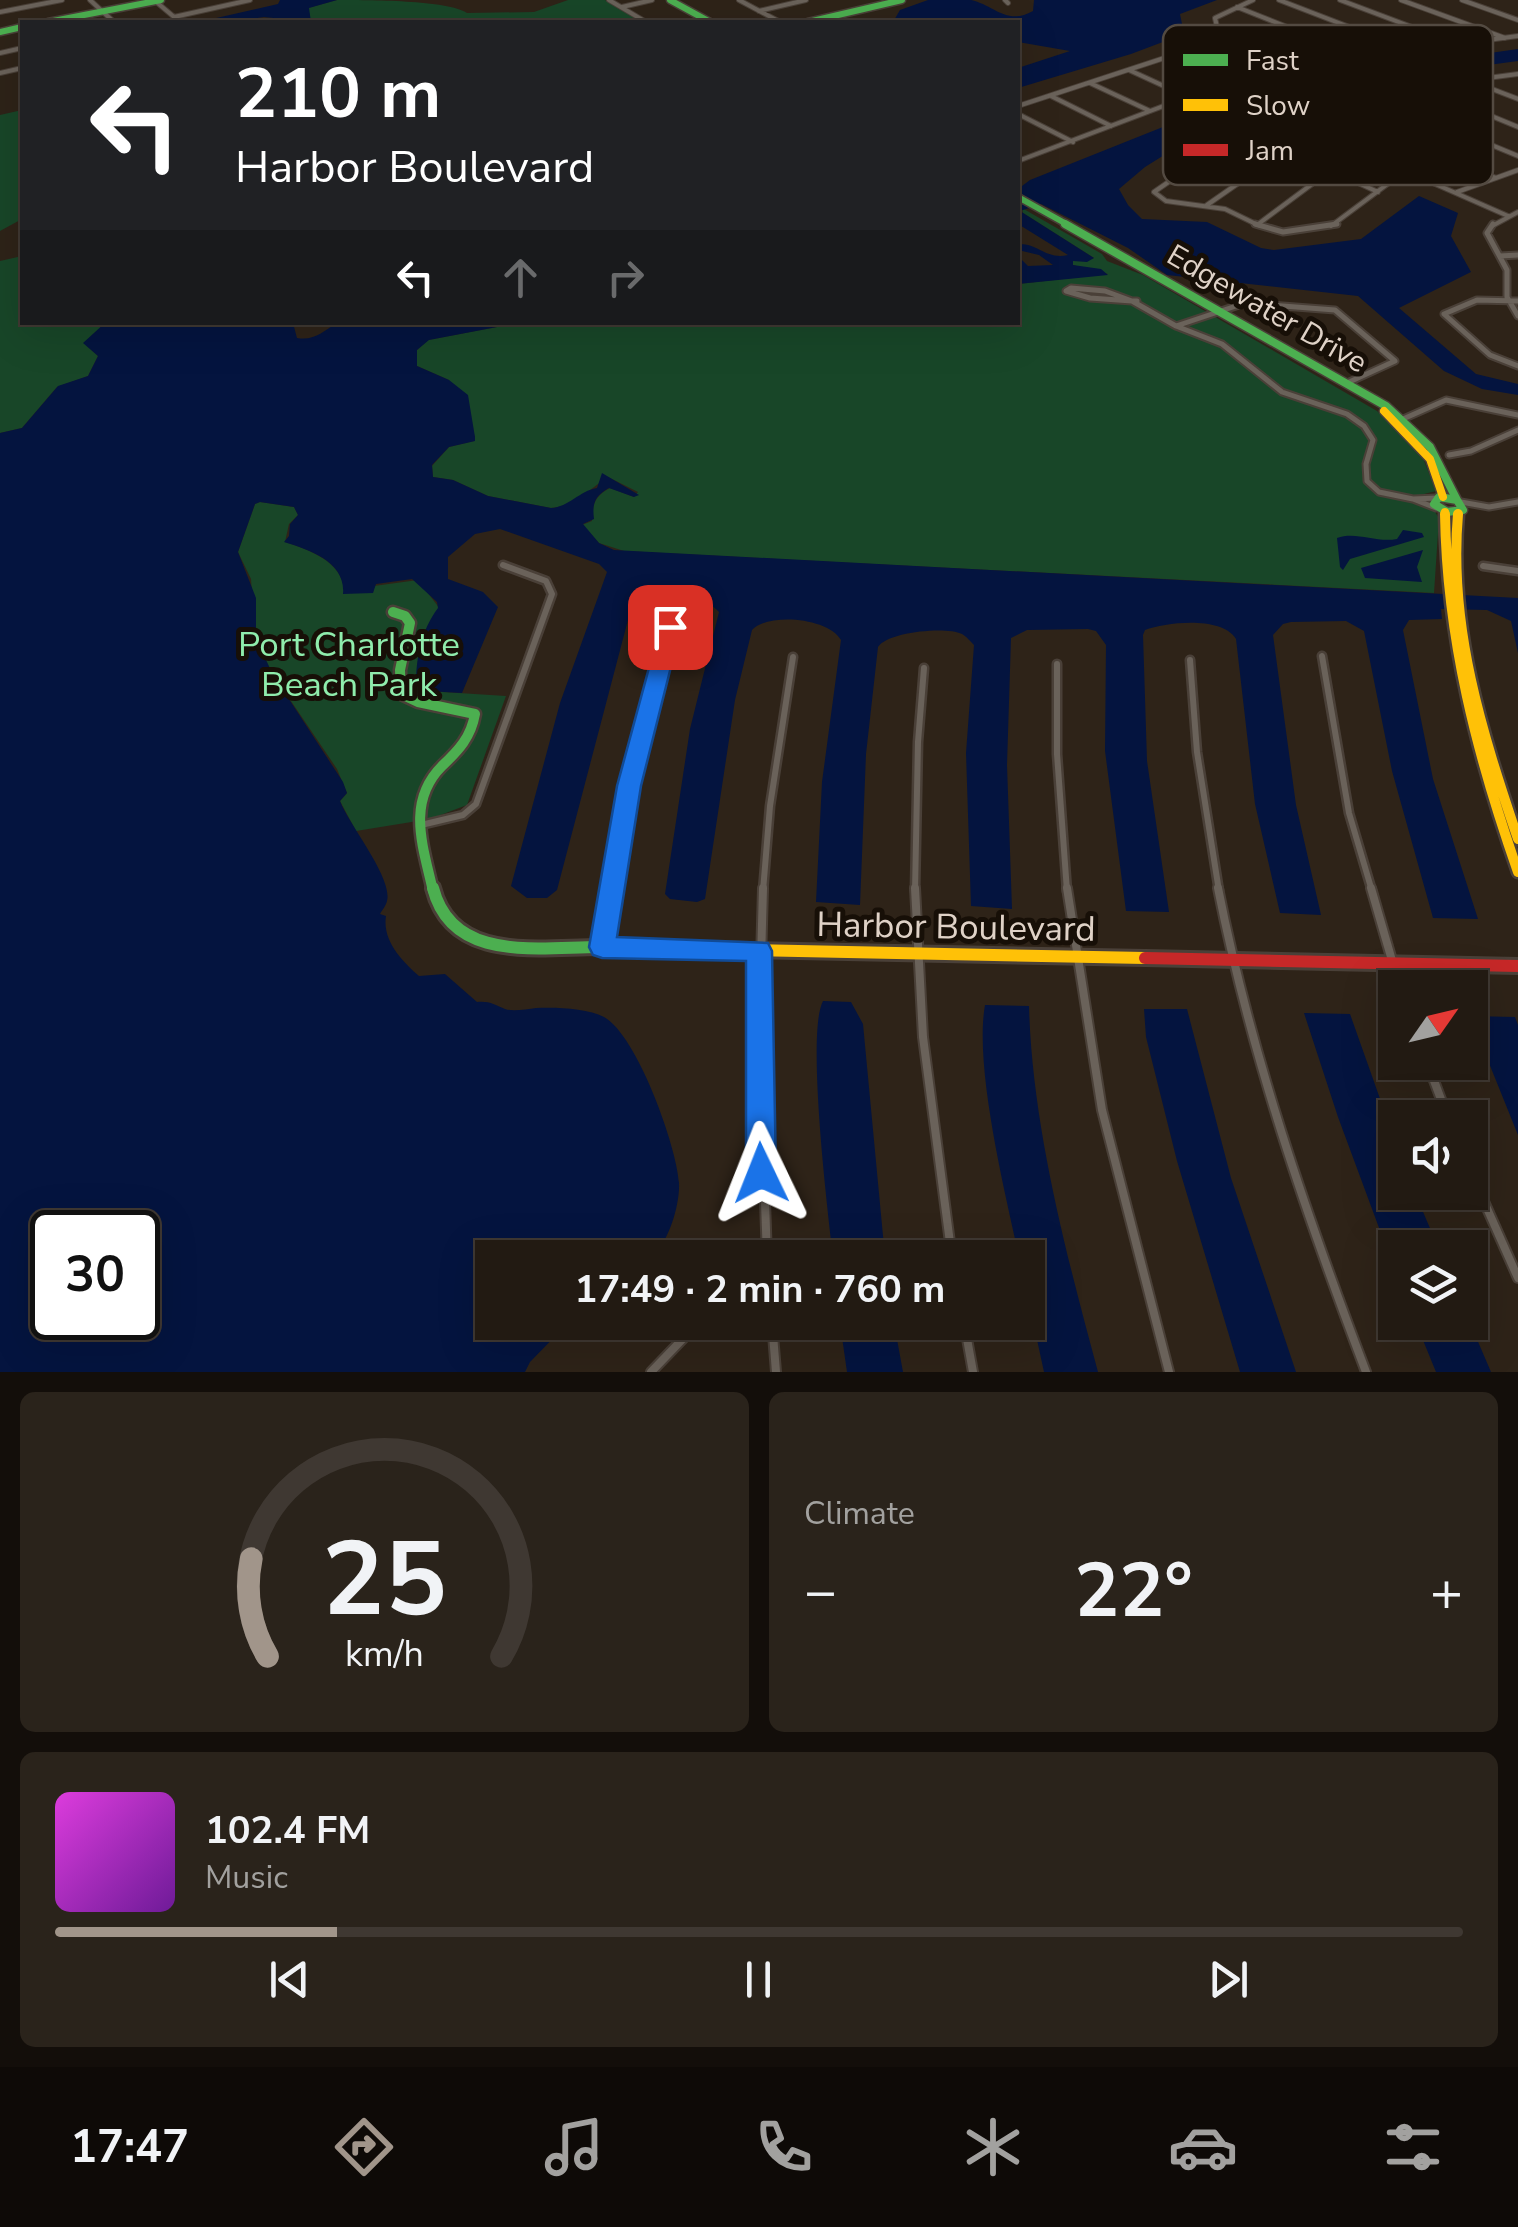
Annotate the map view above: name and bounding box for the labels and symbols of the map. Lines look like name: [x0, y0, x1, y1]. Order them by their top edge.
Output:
legend: [1163, 25, 1493, 185]
text: Fast: [1246, 42, 1299, 80]
text: Slow: [1246, 87, 1310, 125]
text: Jam: [1245, 132, 1294, 170]
street label: Edgewater Drive: [1159, 235, 1375, 383]
pin: [628, 585, 713, 670]
park label: Port Charlotte Beach Park: [238, 621, 460, 708]
street label: Harbor Boulevard: [816, 901, 1096, 953]
north arrow: [1378, 970, 1488, 1080]
position arrow: [709, 1121, 813, 1225]
speed limit sign: 30: [30, 1210, 160, 1340]

